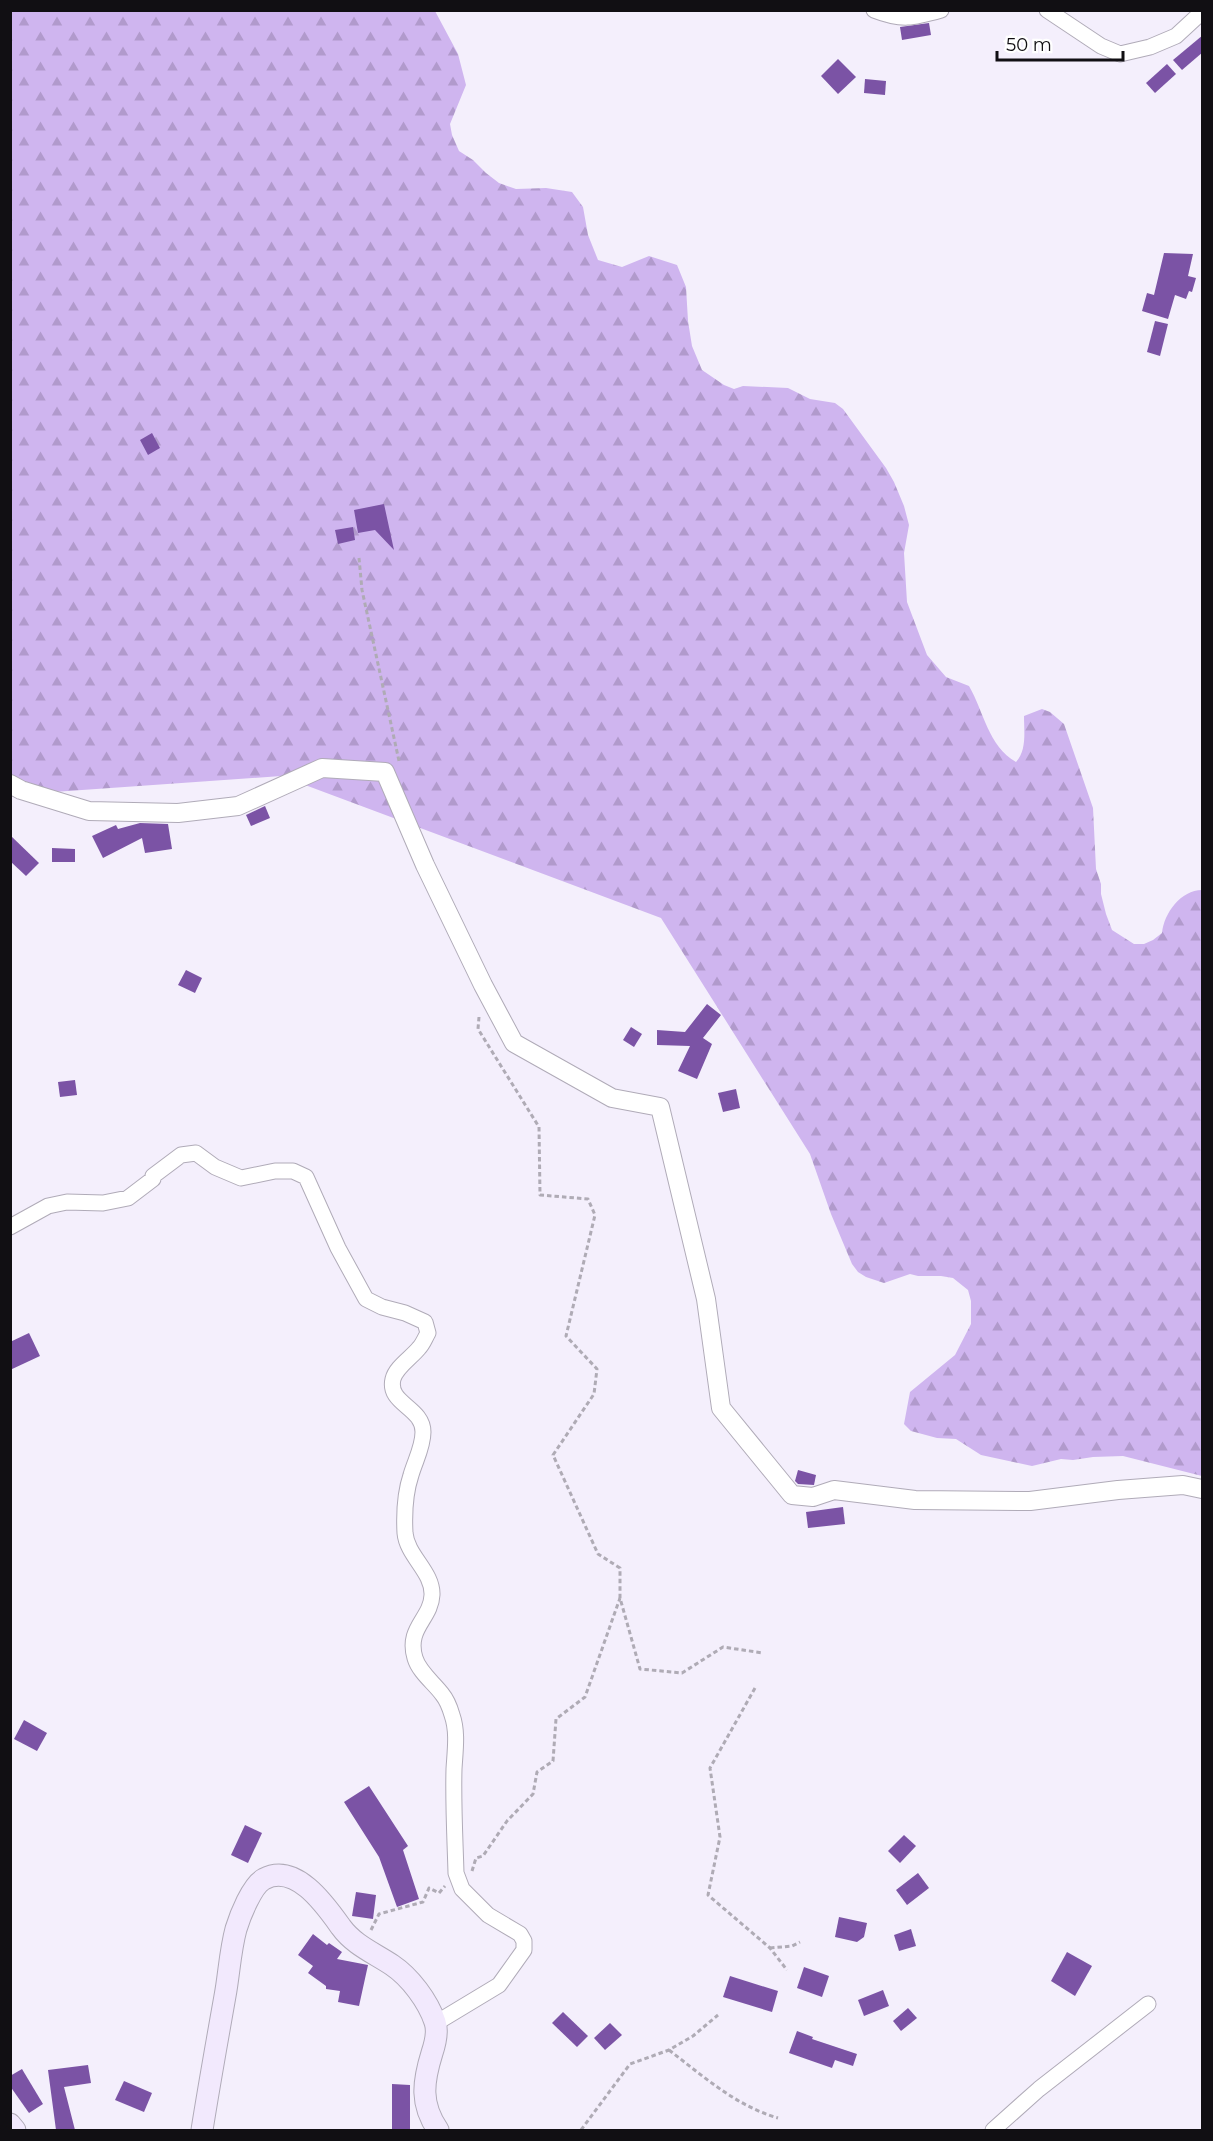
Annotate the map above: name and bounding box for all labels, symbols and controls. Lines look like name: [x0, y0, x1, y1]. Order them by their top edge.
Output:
scale bar: [997, 24, 1123, 62]
text: 50 m: [1006, 34, 1052, 56]

